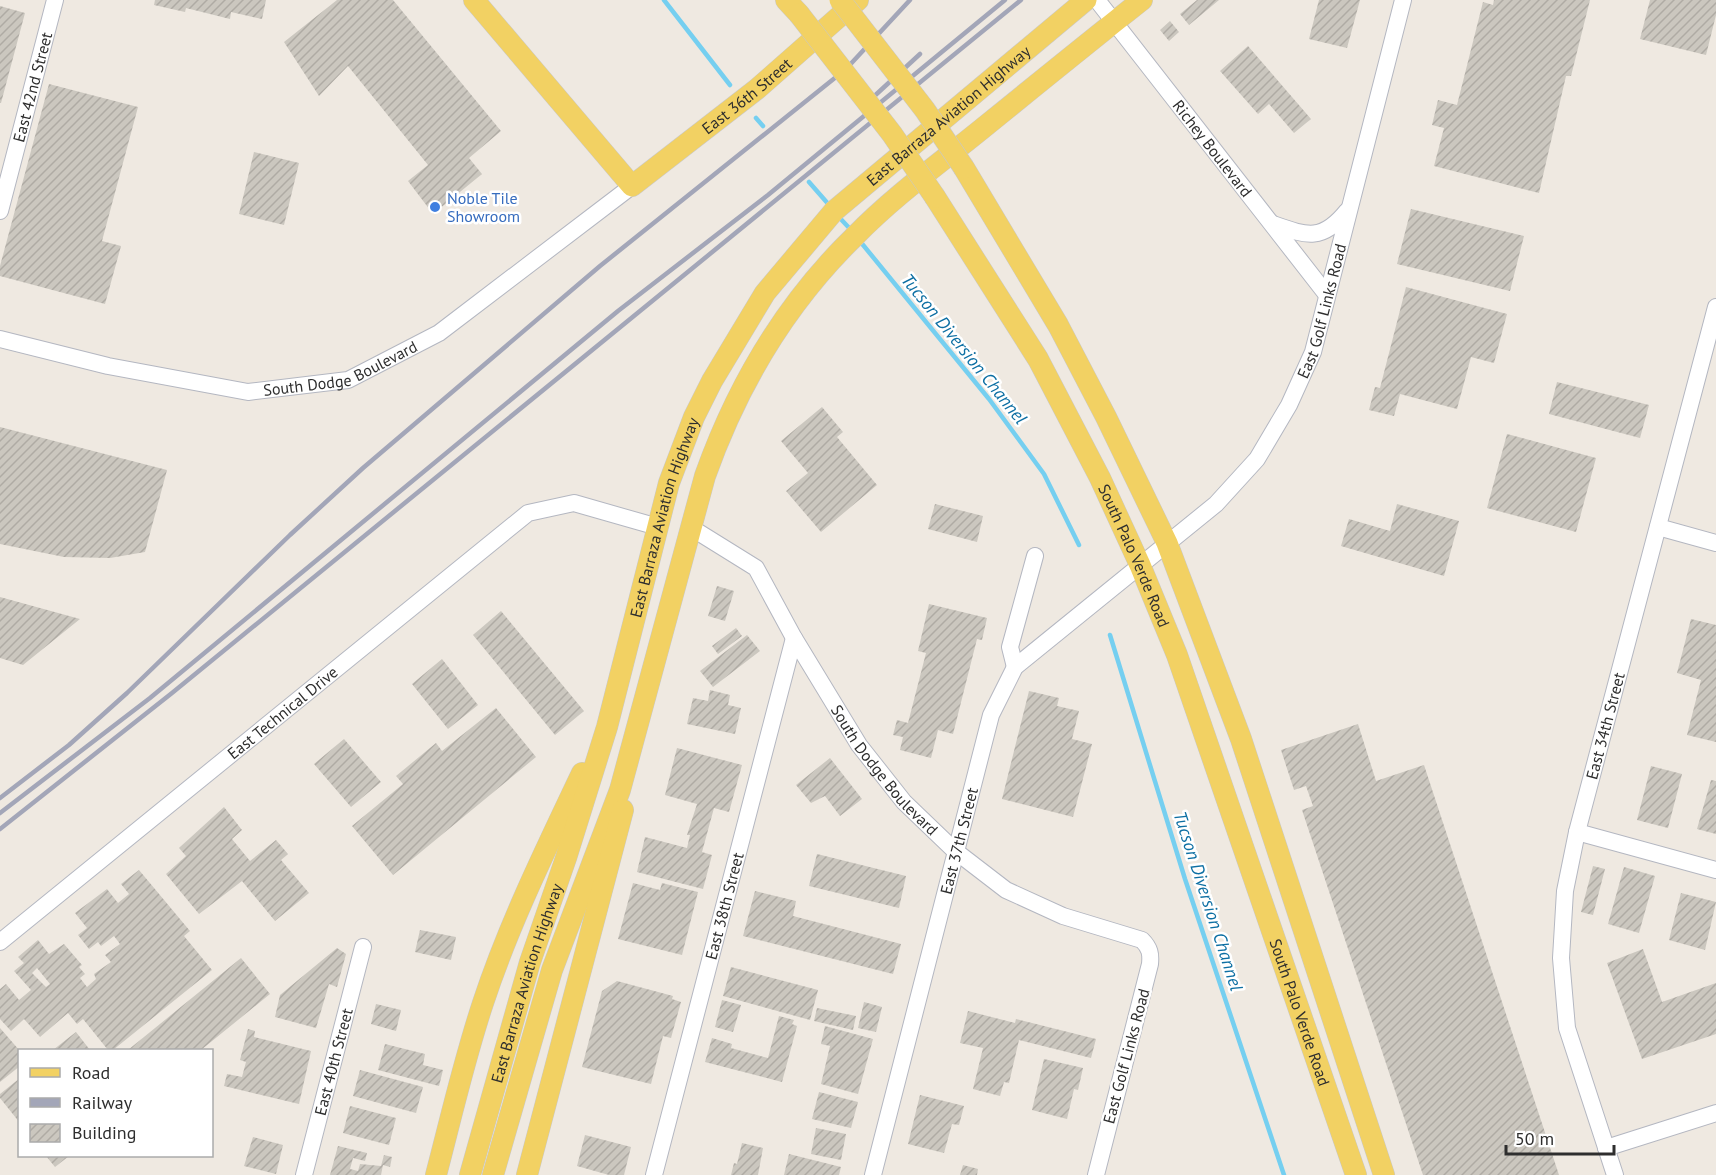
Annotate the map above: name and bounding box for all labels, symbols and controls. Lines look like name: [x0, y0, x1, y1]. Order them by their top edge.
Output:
street label: East 42nd Street: [8, 29, 56, 144]
street label: East Barraza Aviation Highway: [862, 41, 1035, 190]
street label: East 36th Street: [698, 53, 796, 138]
street label: Richey Boulevard: [1169, 96, 1257, 201]
place label: Noble Tile Showroom: [447, 188, 520, 226]
marker: Noble Tile Showroom: [428, 200, 442, 214]
street label: East Golf Links Road: [1292, 241, 1350, 382]
water label: Tucson Diversion Channel: [896, 269, 1032, 429]
street label: South Dodge Boulevard: [262, 336, 420, 400]
street label: East Barraza Aviation Highway: [625, 414, 703, 619]
street label: South Palo Verde Road: [1094, 481, 1174, 630]
street label: East Technical Drive: [223, 662, 342, 763]
street label: East 34th Street: [1581, 670, 1629, 782]
street label: South Dodge Boulevard: [827, 701, 942, 839]
street label: East 37th Street: [935, 785, 982, 896]
water label: Tucson Diversion Channel: [1169, 808, 1248, 994]
street label: East 38th Street: [701, 850, 748, 962]
street label: East Barraza Aviation Highway: [486, 880, 567, 1085]
street label: South Palo Verde Road: [1265, 936, 1335, 1088]
street label: East Golf Links Road: [1098, 986, 1154, 1126]
street label: East 40th Street: [310, 1006, 357, 1117]
legend: [18, 1049, 213, 1157]
text: Road: [72, 1061, 110, 1084]
text: Railway: [72, 1091, 133, 1114]
scale bar: [1506, 1118, 1614, 1156]
text: Building: [72, 1121, 136, 1144]
text: 50 m: [1515, 1127, 1554, 1150]

